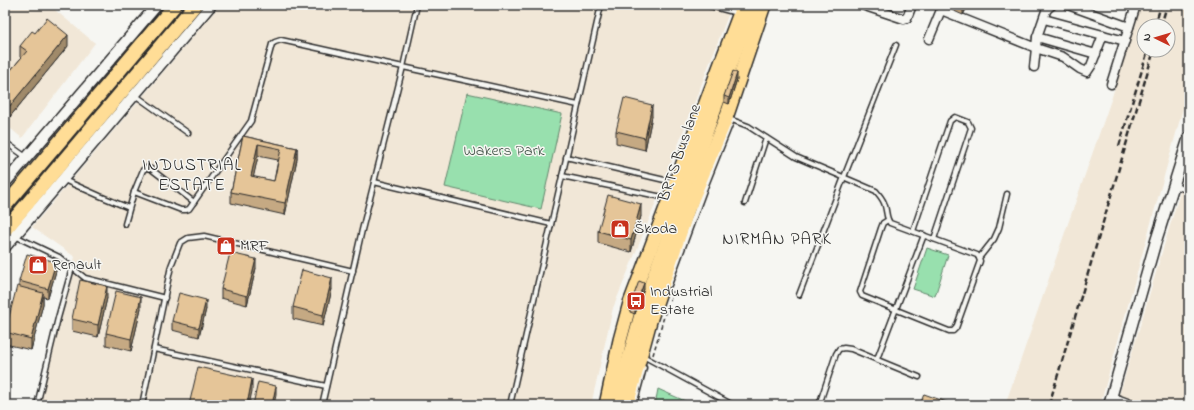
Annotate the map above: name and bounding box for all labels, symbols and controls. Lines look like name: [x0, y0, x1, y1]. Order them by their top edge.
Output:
north arrow: [1136, 18, 1176, 58]
text: N: [1139, 33, 1155, 42]
street label: BRTS Bus lane: [652, 100, 708, 206]
park label: Wakers Park: [463, 139, 546, 163]
district label: INDUSTRIAL ESTATE: [142, 153, 242, 198]
place label: Škoda: [634, 217, 677, 241]
shop icon: Škoda: [609, 218, 631, 240]
district label: NIRMAN PARK: [722, 227, 832, 252]
place label: MRF: [240, 234, 270, 258]
shop icon: MRF: [215, 235, 237, 257]
place label: Renault: [52, 253, 102, 277]
shop icon: Renault: [27, 254, 49, 276]
place label: Industrial Estate: [650, 280, 713, 322]
bus stop icon: Industrial Estate: [625, 290, 647, 312]

